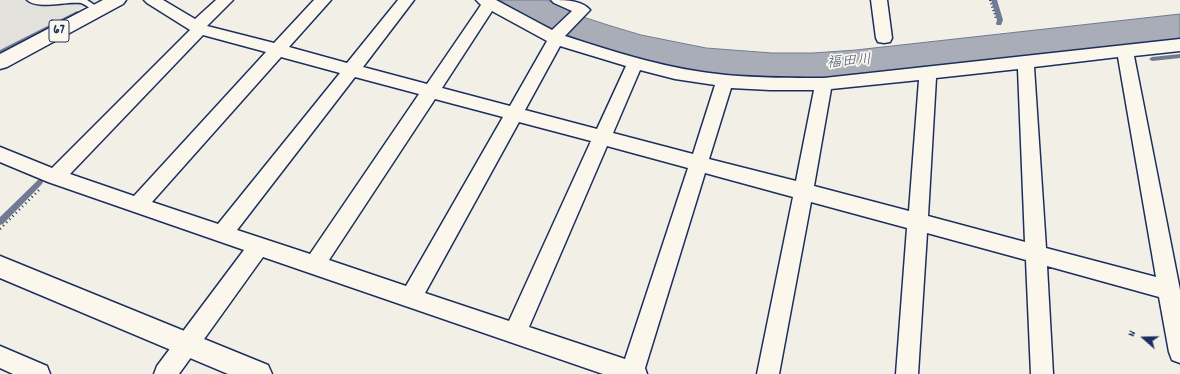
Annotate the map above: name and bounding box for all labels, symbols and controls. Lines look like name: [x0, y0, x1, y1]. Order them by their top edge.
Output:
road number: 67: [49, 20, 69, 42]
water label: 福田川: [826, 52, 872, 74]
north arrow: [1124, 318, 1164, 358]
text: N: [1124, 329, 1141, 339]

